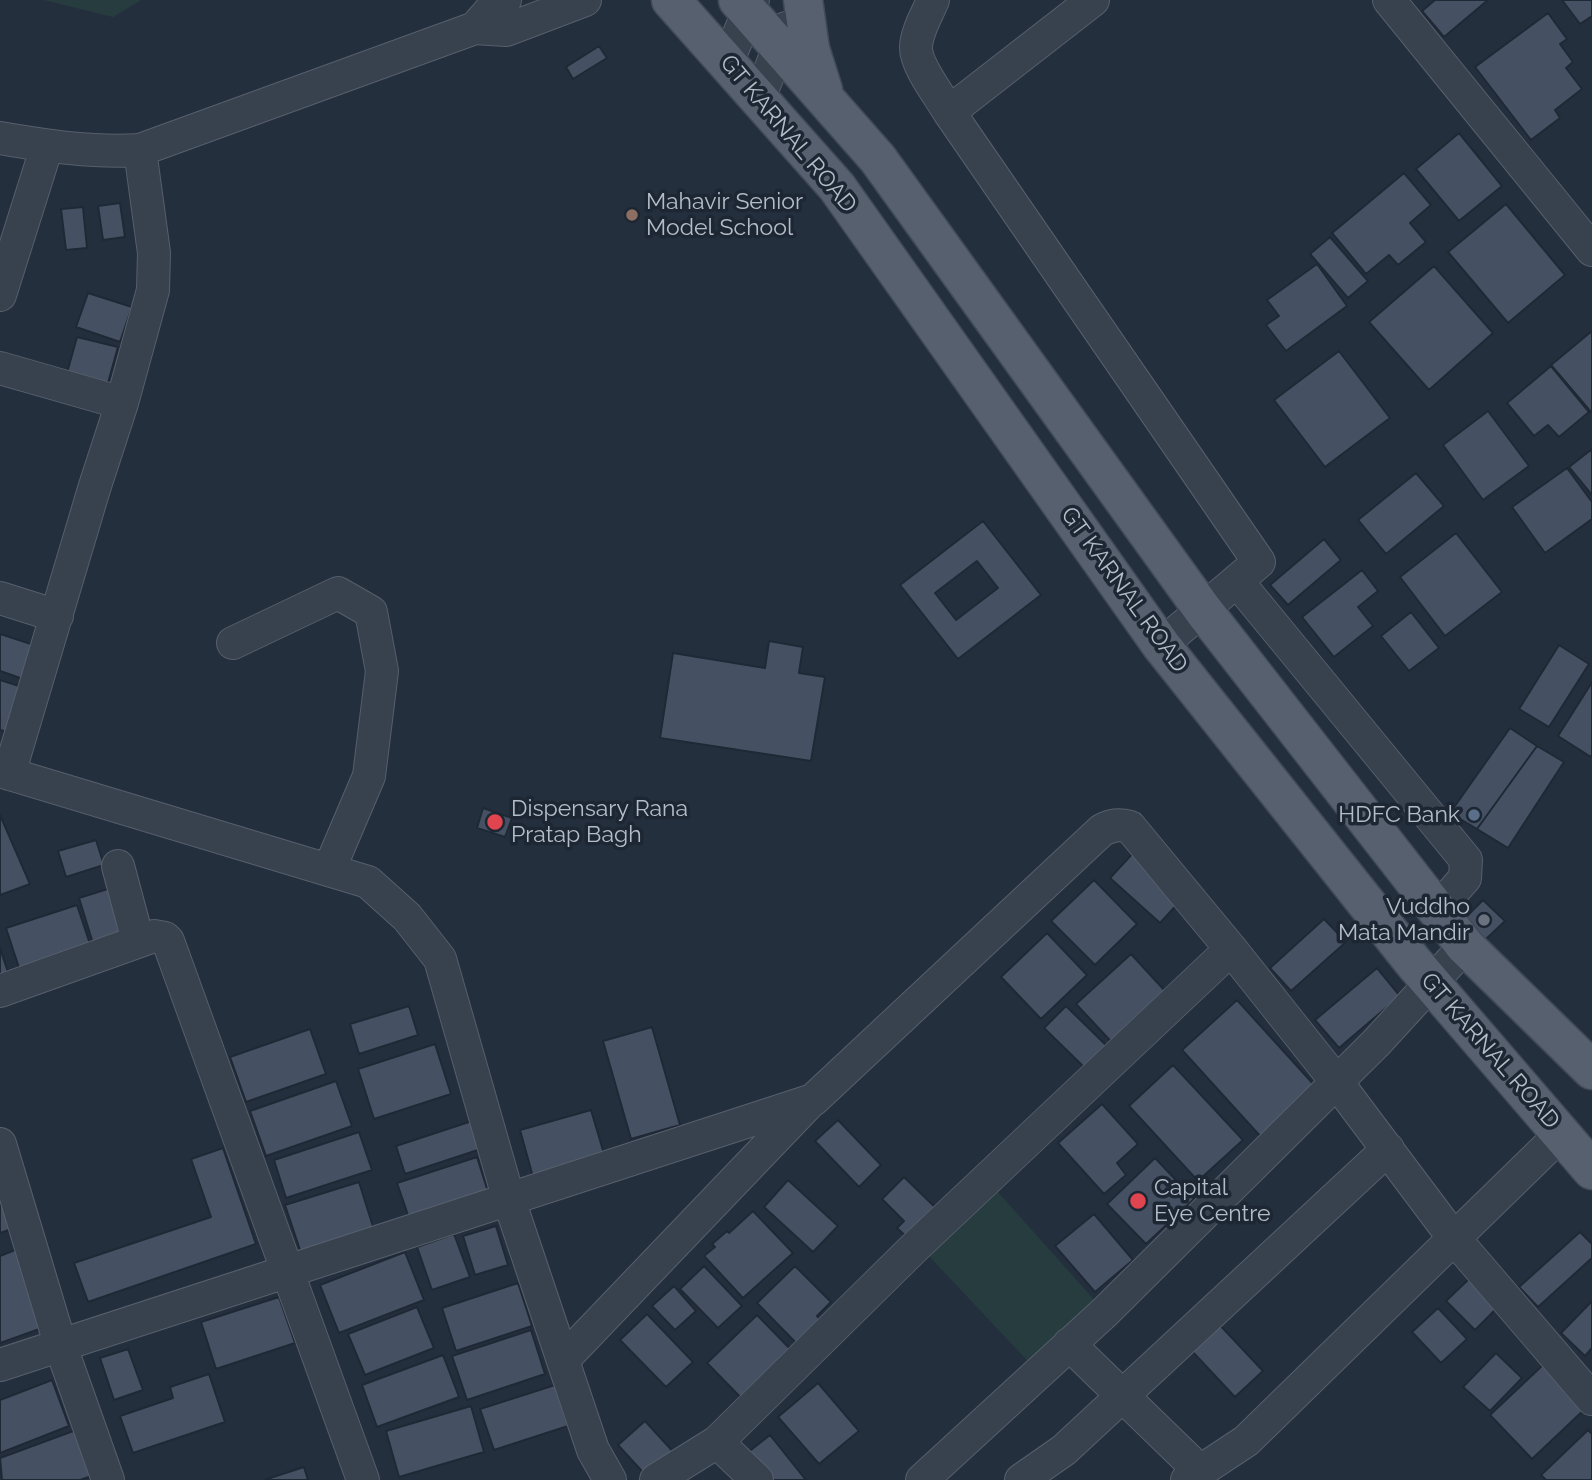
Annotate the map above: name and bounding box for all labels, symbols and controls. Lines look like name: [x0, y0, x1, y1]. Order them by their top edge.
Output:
street label: GT KARNAL ROAD: [714, 49, 862, 219]
place label: Mahavir Senior Model School: [646, 188, 803, 242]
marker: Mahavir Senior Model School: [624, 207, 640, 223]
street label: GT KARNAL ROAD: [1055, 502, 1193, 678]
place label: Dispensary Rana Pratap Bagh: [511, 795, 688, 849]
place label: HDFC Bank: [1338, 801, 1460, 829]
marker: HDFC Bank: [1466, 807, 1482, 823]
marker: Dispensary Rana Pratap Bagh: [485, 812, 505, 832]
place label: Vuddho Mata Mandir: [1338, 893, 1470, 947]
marker: Vuddho Mata Mandir: [1476, 912, 1492, 928]
street label: GT KARNAL ROAD: [1415, 967, 1565, 1135]
place label: Capital Eye Centre: [1154, 1174, 1270, 1228]
marker: Capital Eye Centre: [1128, 1191, 1148, 1211]

